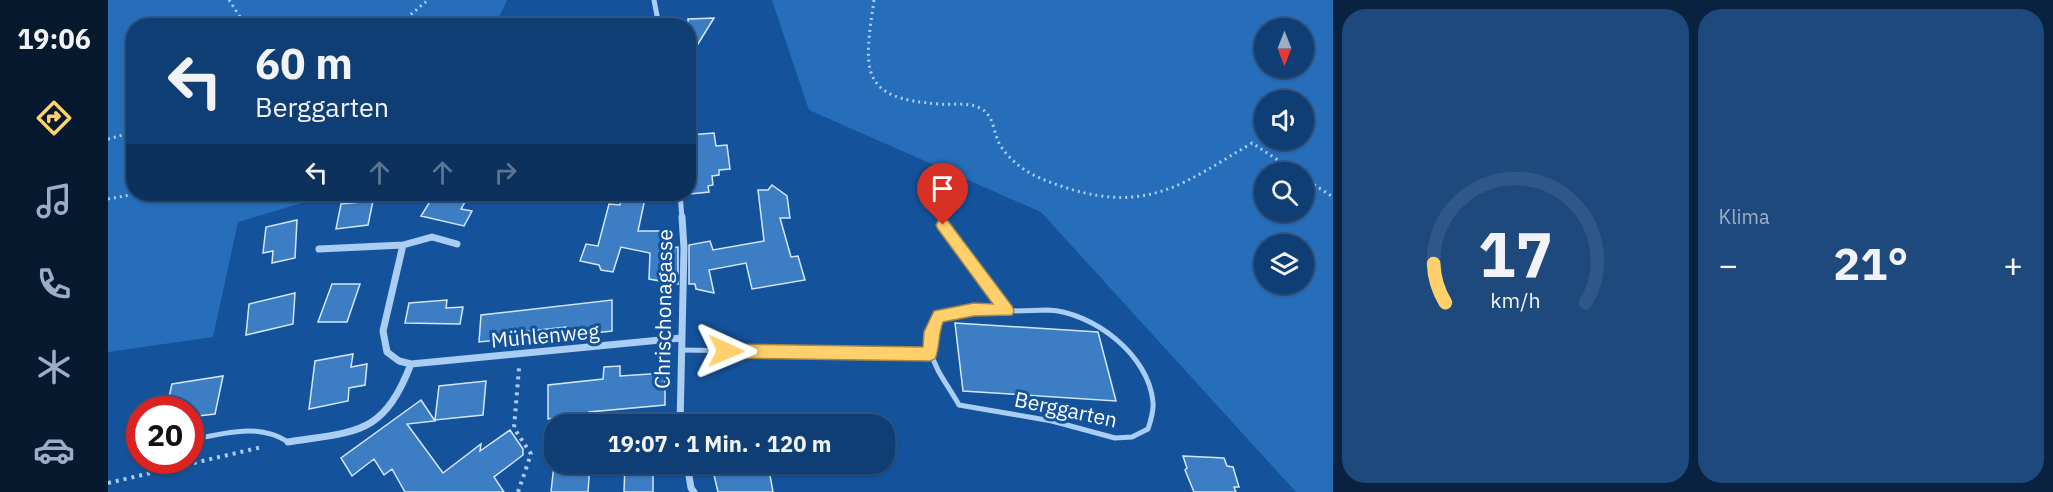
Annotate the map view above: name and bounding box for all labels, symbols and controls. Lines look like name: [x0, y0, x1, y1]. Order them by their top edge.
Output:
north arrow: [1254, 18, 1314, 78]
map controls: [1254, 18, 1314, 294]
text: 19:06: [17, 21, 91, 56]
text: 60 m: [255, 36, 353, 91]
icon: left: [156, 42, 234, 120]
text: Berggarten: [255, 89, 389, 124]
button: sound: [1254, 90, 1314, 150]
icon: directions: [33, 97, 75, 139]
icon: left: [300, 156, 333, 189]
icon: ahead: [363, 156, 396, 189]
icon: ahead: [426, 156, 459, 189]
icon: right: [489, 156, 522, 189]
button: search: [1254, 162, 1314, 222]
pin: [917, 163, 968, 225]
icon: arrive: [926, 172, 959, 205]
icon: music: [33, 180, 75, 222]
text: Klima: [1719, 203, 1770, 230]
text: 17: [1478, 213, 1553, 294]
street label: Chrischonagasse: [648, 229, 678, 389]
button: layers: [1254, 234, 1314, 294]
text: 21°: [1833, 234, 1908, 292]
text: −: [1719, 243, 1738, 286]
text: +: [2003, 243, 2023, 286]
icon: phone: [33, 263, 75, 305]
text: km/h: [1490, 286, 1540, 314]
street label: Mühlenweg: [490, 316, 600, 354]
position arrow: [694, 319, 758, 383]
icon: climate: [33, 346, 75, 388]
street label: Berggarten: [1012, 384, 1120, 434]
speed limit sign: 20: [126, 396, 204, 474]
icon: car: [33, 429, 75, 471]
text: 19:07 · 1 Min. · 120 m: [608, 429, 831, 458]

